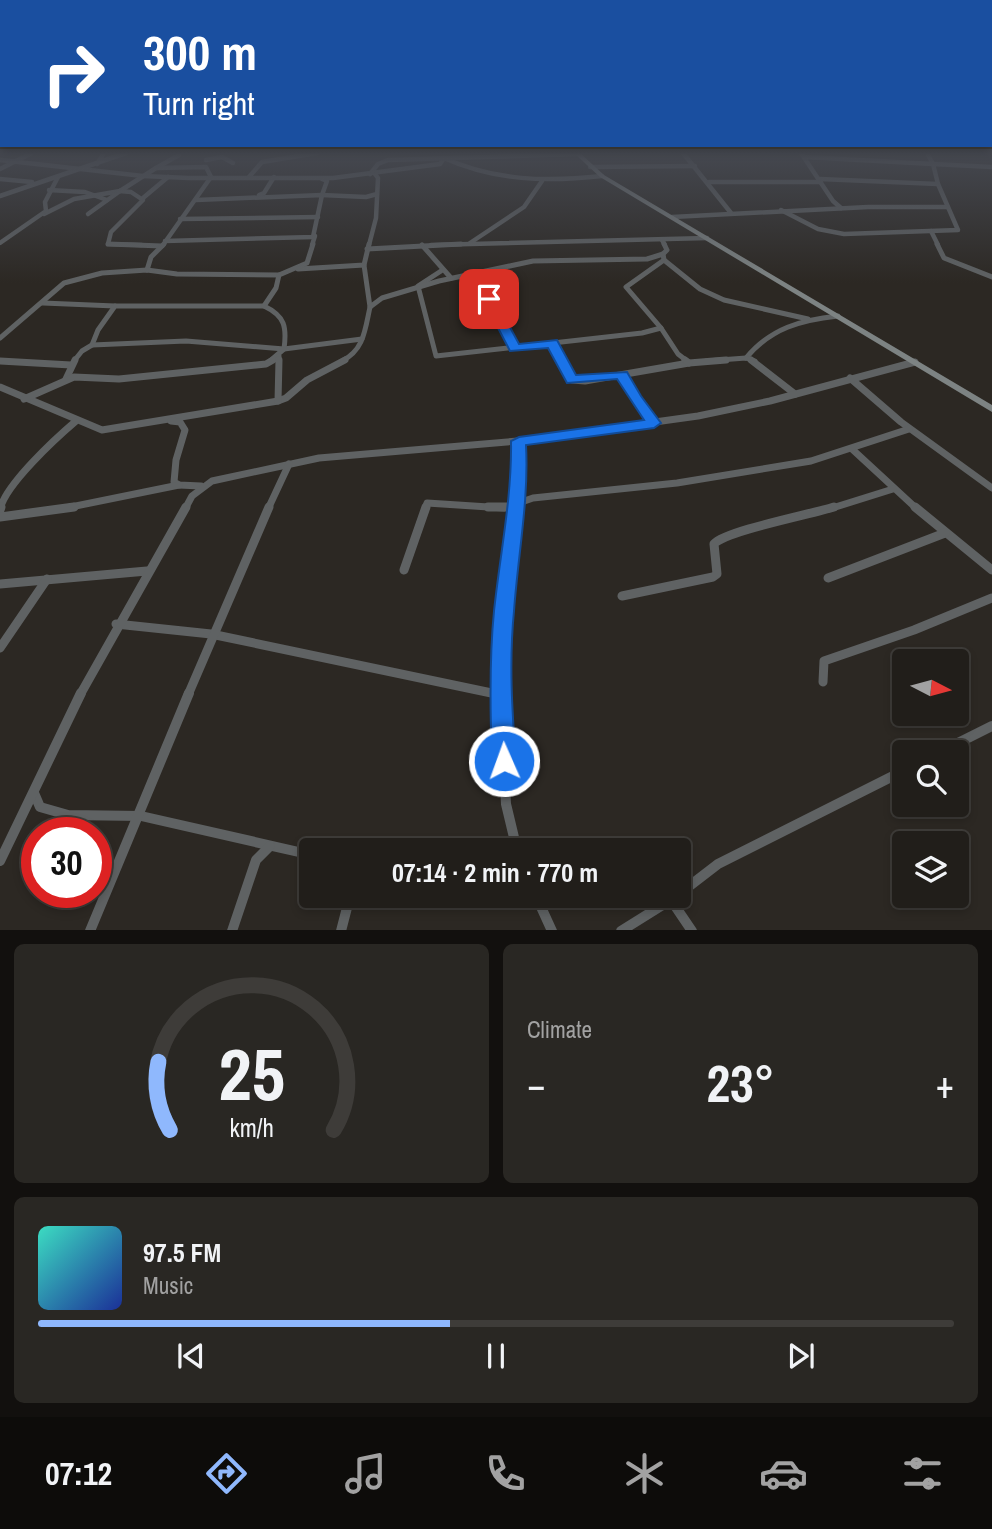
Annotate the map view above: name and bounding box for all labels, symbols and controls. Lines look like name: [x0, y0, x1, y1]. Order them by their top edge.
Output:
text: 300 m: [143, 19, 257, 85]
icon: right: [28, 28, 119, 119]
text: Turn right: [143, 82, 255, 125]
pin: [459, 269, 519, 329]
icon: arrive: [470, 280, 508, 318]
north arrow: [892, 649, 970, 726]
map controls: [892, 649, 969, 908]
position arrow: [467, 724, 541, 798]
button: search: [892, 740, 969, 817]
speed limit sign: 30: [21, 817, 112, 908]
button: layers: [892, 831, 969, 908]
text: 07:14 · 2 min · 770 m: [392, 855, 598, 890]
text: Climate: [527, 1014, 592, 1045]
text: 25: [218, 1025, 285, 1123]
text: 23°: [706, 1048, 775, 1118]
text: −: [527, 1059, 545, 1110]
text: +: [936, 1059, 954, 1110]
text: km/h: [229, 1110, 274, 1144]
text: 97.5 FM: [143, 1235, 221, 1270]
text: Music: [143, 1270, 193, 1301]
icon: previous: [172, 1337, 210, 1375]
icon: pause: [477, 1337, 515, 1375]
icon: next: [782, 1337, 820, 1375]
icon: directions: [202, 1449, 251, 1498]
icon: music: [341, 1449, 390, 1498]
icon: phone: [481, 1449, 530, 1498]
icon: climate: [620, 1449, 669, 1498]
icon: car: [759, 1449, 808, 1498]
icon: filters: [898, 1449, 947, 1498]
text: 07:12: [45, 1452, 112, 1495]

